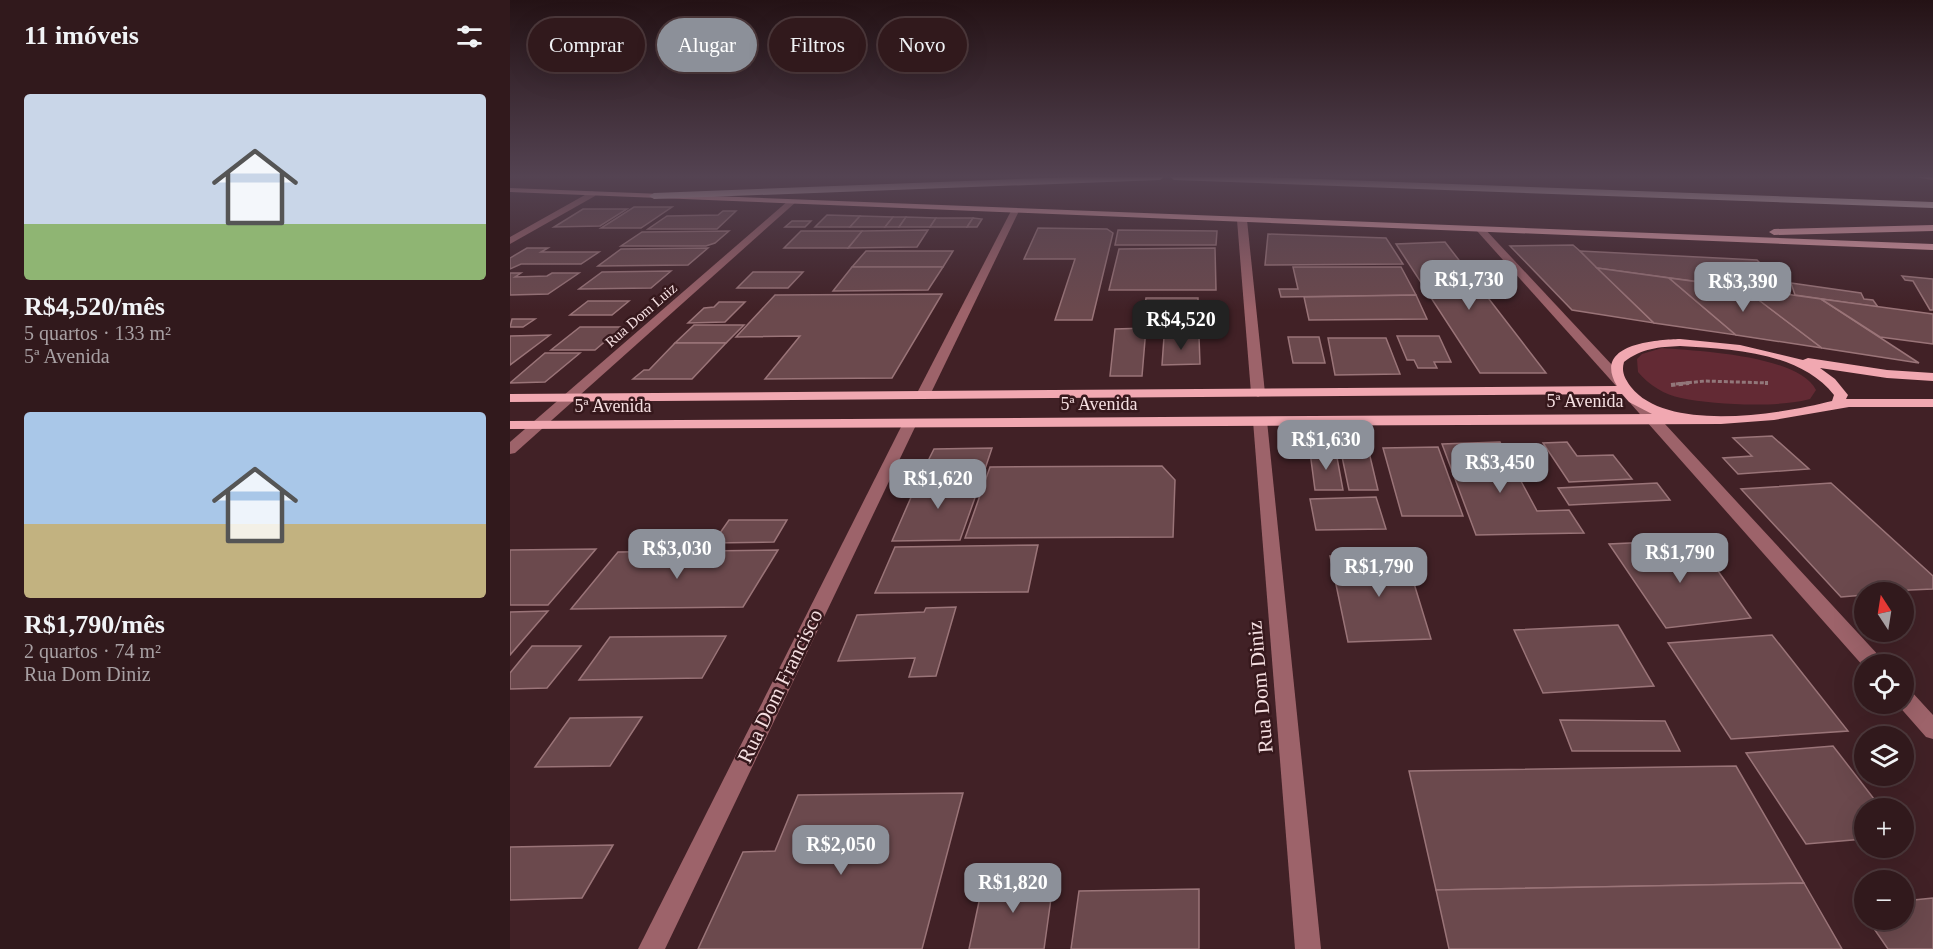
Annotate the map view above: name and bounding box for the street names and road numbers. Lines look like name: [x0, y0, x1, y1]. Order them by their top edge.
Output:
street label: Rua Dom Luiz: [602, 279, 680, 350]
street label: 5ª Avenida: [1546, 391, 1624, 411]
street label: 5ª Avenida: [1060, 394, 1138, 414]
street label: 5ª Avenida: [574, 396, 652, 416]
street label: Rua Dom Francisco: [732, 605, 828, 767]
street label: Rua Dom Diniz: [1242, 620, 1278, 754]

